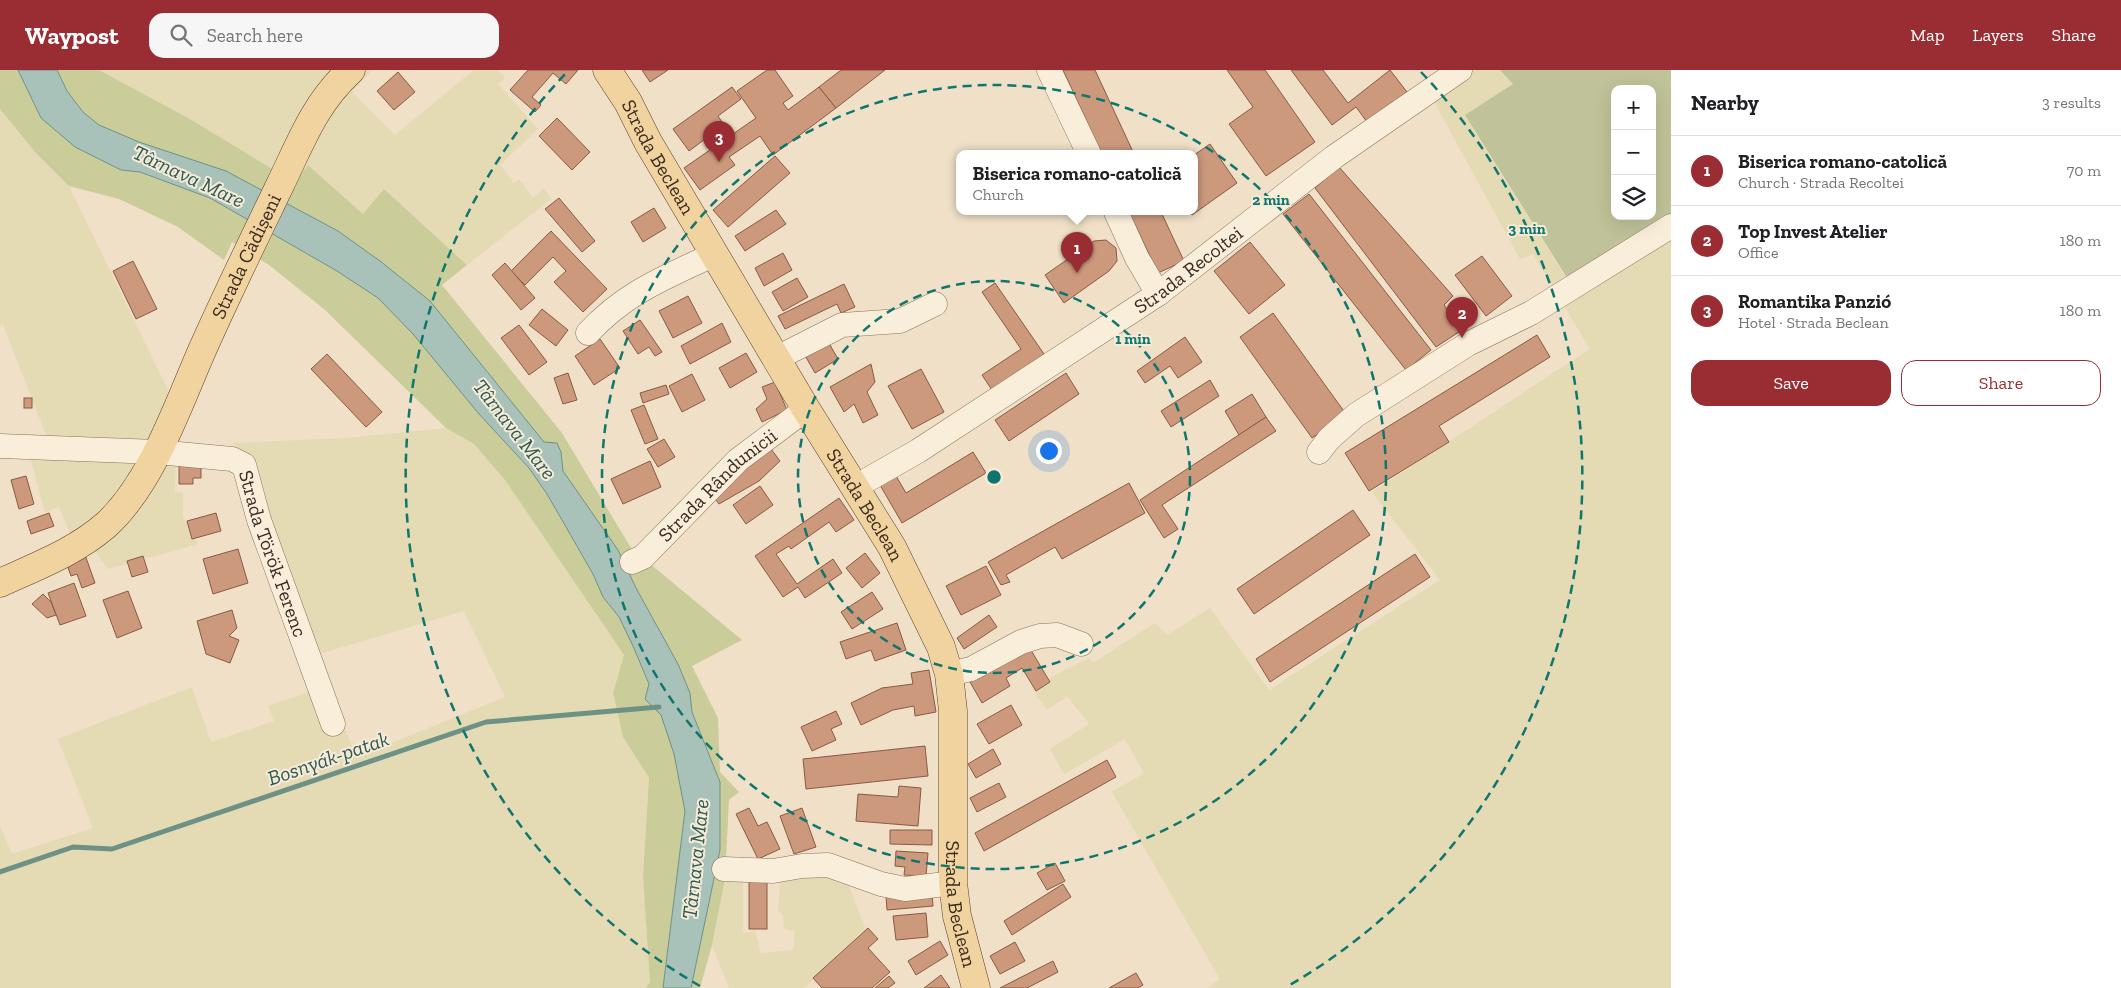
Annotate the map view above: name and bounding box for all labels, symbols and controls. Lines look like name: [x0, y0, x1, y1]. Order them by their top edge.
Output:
search box: [149, 13, 499, 58]
text: Waypost: [25, 21, 119, 50]
icon: search: [167, 21, 195, 49]
text: Search here: [207, 24, 303, 47]
text: Map: [1910, 24, 1945, 46]
text: Layers: [1973, 24, 2024, 46]
text: Share: [2052, 24, 2096, 46]
map controls: [1611, 85, 1656, 220]
button: +: [1611, 85, 1656, 130]
text: Nearby: [1691, 90, 1759, 115]
text: 3 results: [2042, 93, 2101, 112]
street label: Strada Beclean: [617, 95, 700, 219]
pin: 3: [703, 121, 735, 162]
button: −: [1611, 130, 1656, 175]
water label: Târnava Mare: [129, 139, 249, 213]
popup: [956, 150, 1198, 215]
text: Biserica romano-catolică: [1738, 150, 1947, 173]
text: 1: [1704, 161, 1710, 180]
text: 70 m: [2067, 161, 2101, 180]
text: Biserica romano-catolică: [972, 162, 1182, 185]
text: Church · Strada Recoltei: [1738, 173, 1904, 192]
button: layers: [1611, 175, 1656, 220]
text: Church: [972, 185, 1024, 204]
street label: Strada Cădișeni: [206, 189, 286, 323]
text: 2 min: [1252, 191, 1290, 209]
text: 3 min: [1508, 220, 1546, 238]
text: Top Invest Atelier: [1738, 220, 1888, 243]
street label: Strada Recoltei: [1129, 221, 1248, 319]
text: 2: [1703, 231, 1711, 250]
text: 180 m: [2060, 231, 2101, 250]
pin: 1: [1061, 232, 1093, 273]
text: Office: [1738, 243, 1778, 262]
text: Romantika Panzió: [1738, 290, 1891, 313]
pin: 2: [1446, 297, 1478, 338]
text: 3: [1703, 301, 1711, 320]
text: 180 m: [2060, 301, 2101, 320]
text: Hotel · Strada Beclean: [1738, 313, 1889, 332]
text: 1 min: [1115, 330, 1151, 348]
button: Save: [1691, 360, 1891, 406]
button: Share: [1901, 360, 2101, 406]
water label: Târnava Mare: [468, 374, 562, 484]
street label: Strada Rândunicii: [653, 423, 782, 546]
your location: [1036, 438, 1062, 464]
street label: Strada Beclean: [822, 444, 909, 565]
street label: Strada Török Ferenc: [234, 467, 312, 640]
centre of rings: [985, 468, 1003, 486]
water label: Bosnyák-patak: [264, 726, 392, 790]
water label: Târnava Mare: [676, 798, 714, 920]
street label: Strada Beclean: [941, 840, 982, 970]

